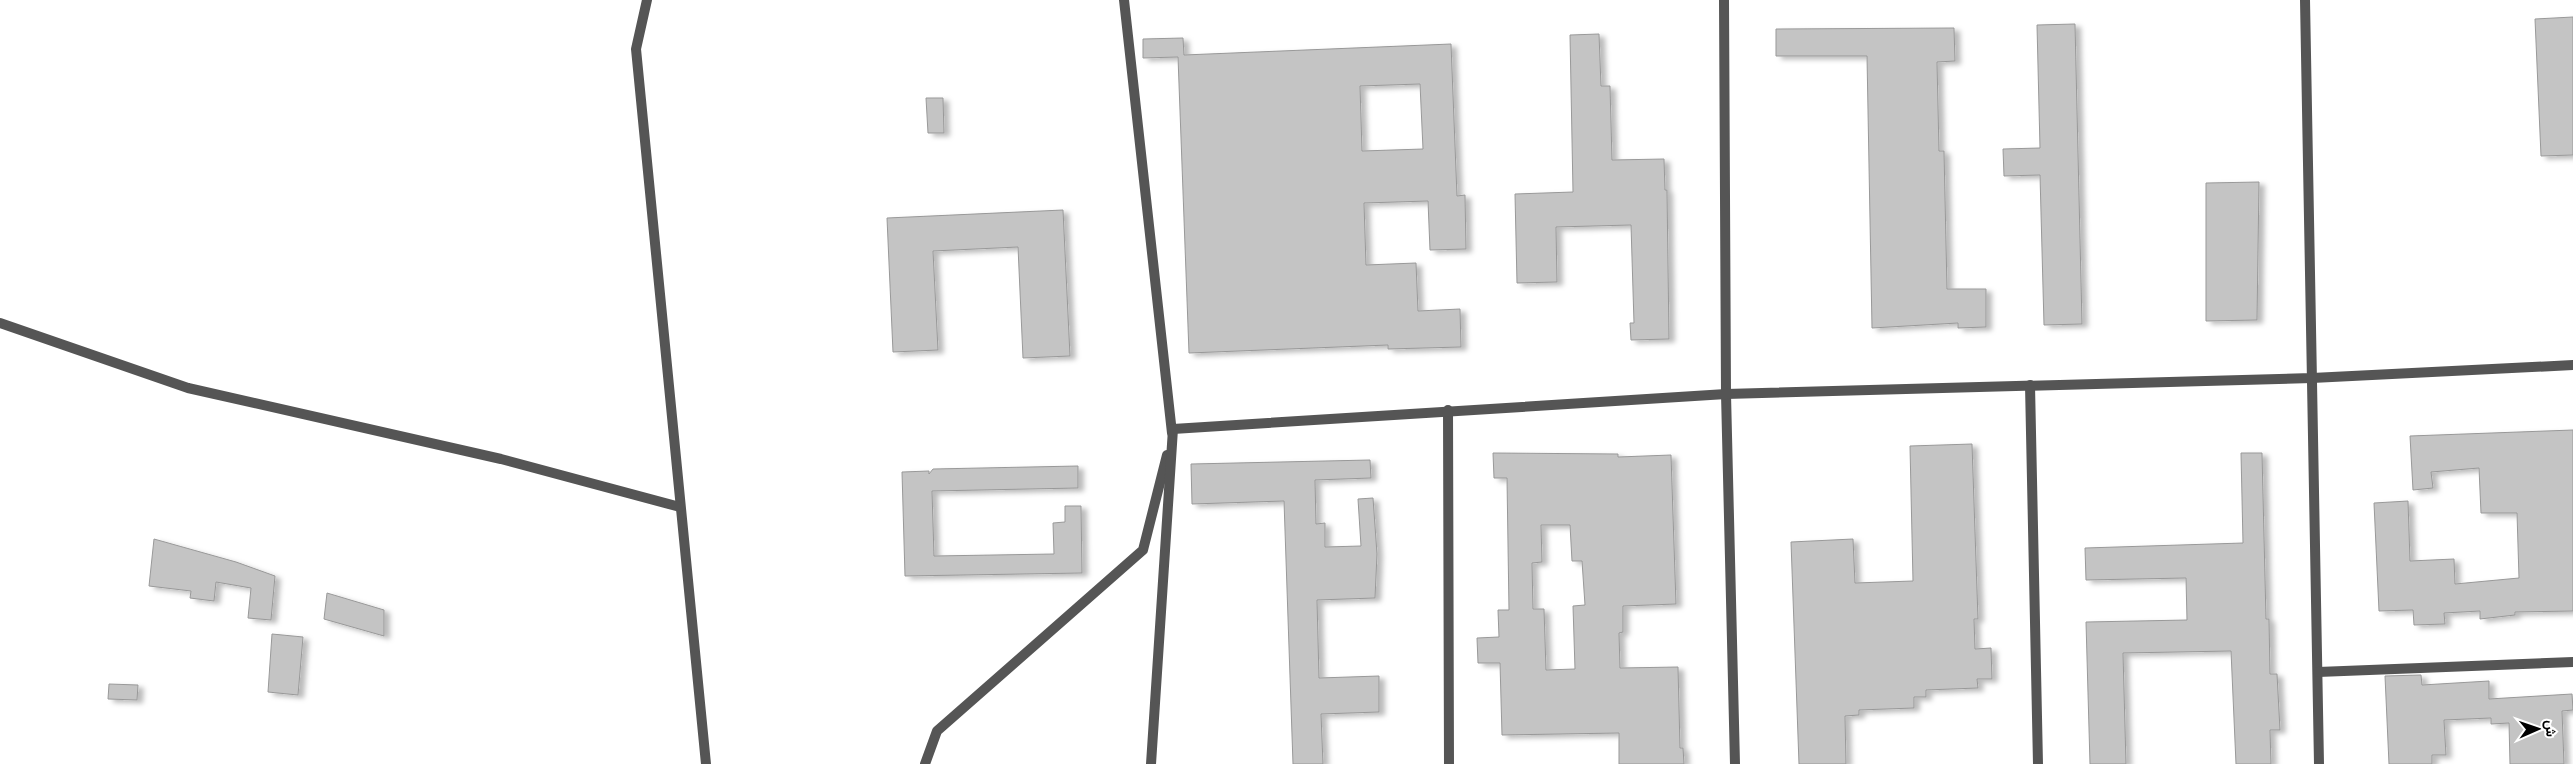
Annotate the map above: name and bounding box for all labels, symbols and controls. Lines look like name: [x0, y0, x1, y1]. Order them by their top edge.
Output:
north arrow: [2513, 704, 2563, 754]
text: ش: [2542, 720, 2560, 737]

